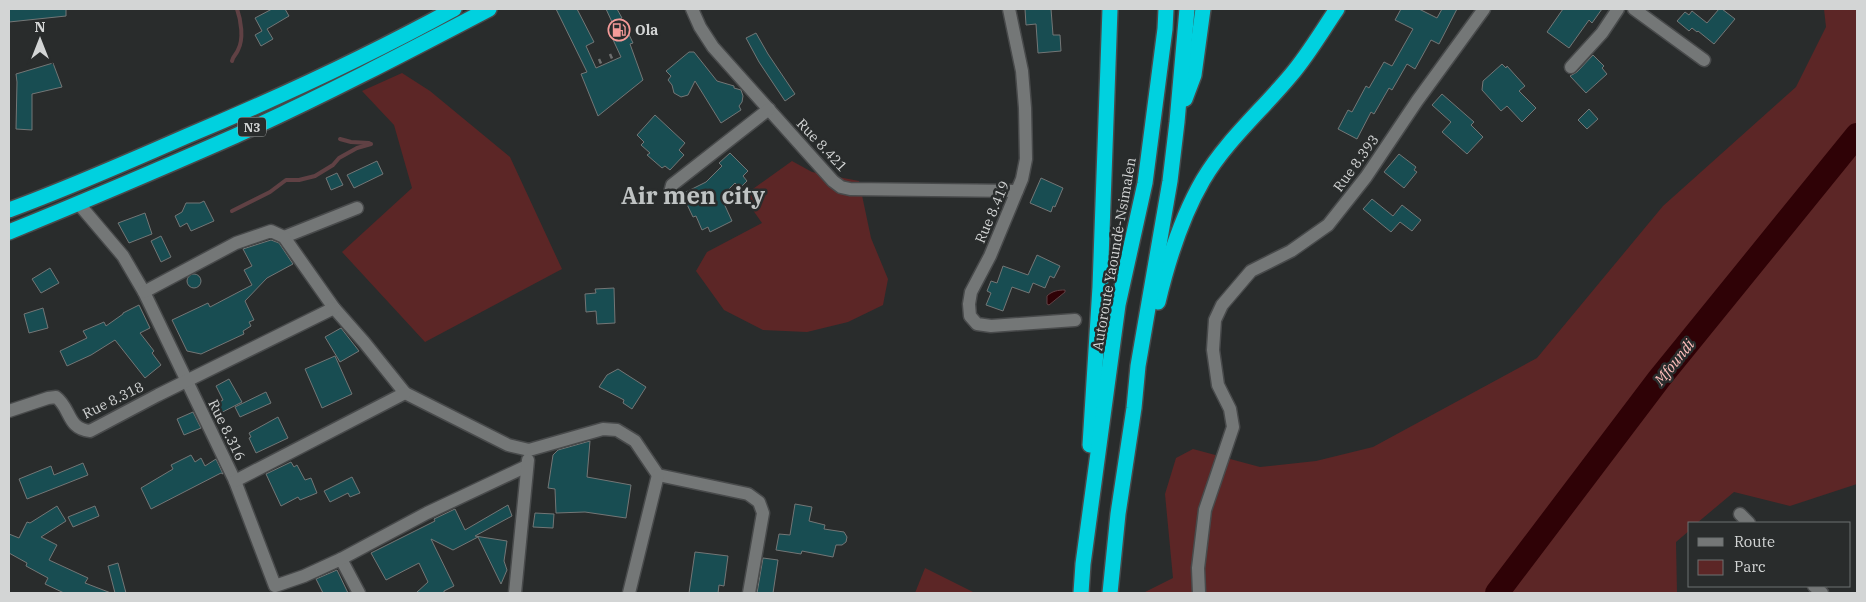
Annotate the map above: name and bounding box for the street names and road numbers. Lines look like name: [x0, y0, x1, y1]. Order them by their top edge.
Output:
street label: Rue 8.421: [793, 115, 851, 175]
road number: N3: [238, 118, 266, 136]
street label: Rue 8.393: [1329, 131, 1383, 195]
street label: Autoroute Yaoundé-Nsimalen: [1088, 156, 1140, 352]
street label: Rue 8.419: [971, 178, 1013, 246]
street label: Rue 8.318: [79, 377, 147, 423]
street label: Rue 8.316: [204, 396, 250, 464]

